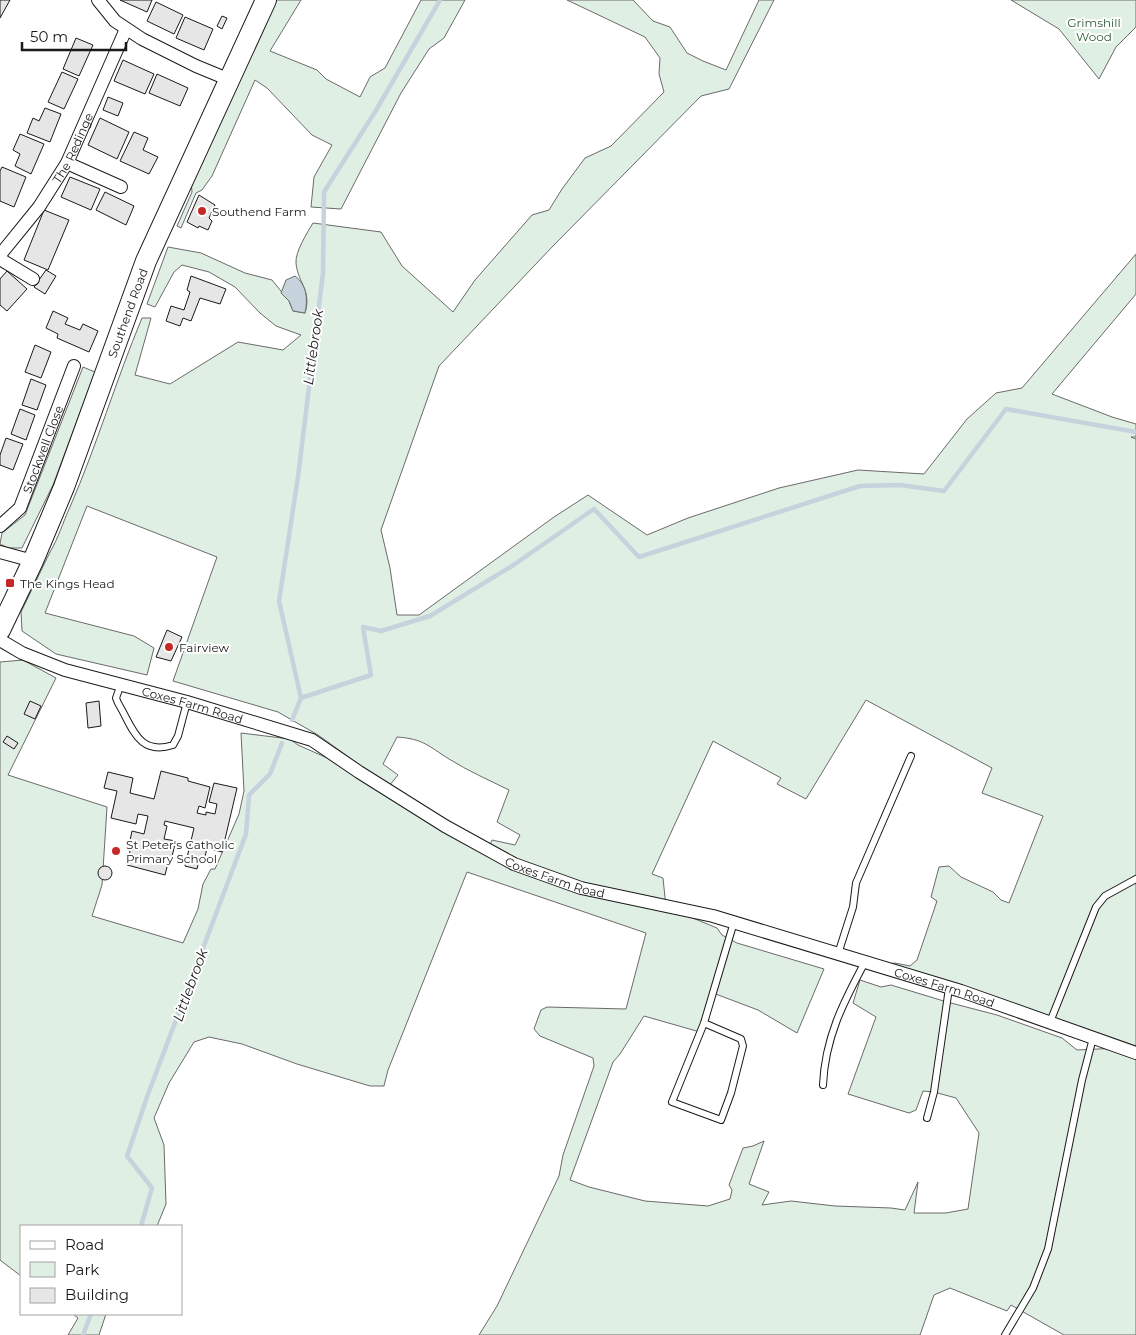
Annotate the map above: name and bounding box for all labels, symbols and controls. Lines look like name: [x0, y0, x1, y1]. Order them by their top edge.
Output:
park label: Grimshill Wood: [1067, 15, 1121, 44]
scale bar: [22, 20, 126, 52]
text: 50 m: [30, 27, 68, 46]
street label: The Redinge: [49, 110, 96, 186]
place label: Southend Farm: [212, 204, 306, 219]
marker: Southend Farm: [196, 205, 208, 217]
street label: Southend Road: [104, 266, 150, 360]
water label: Littlebrook: [299, 307, 327, 386]
street label: Stockwell Close: [19, 403, 66, 495]
place label: The Kings Head: [20, 576, 115, 591]
marker: The Kings Head: [4, 577, 16, 589]
place label: Fairview: [179, 640, 230, 655]
marker: Fairview: [163, 641, 175, 653]
street label: Coxes Farm Road: [140, 683, 245, 726]
place label: St Peter's Catholic Primary School: [126, 837, 235, 866]
marker: St Peter's Catholic Primary School: [110, 845, 122, 857]
street label: Coxes Farm Road: [502, 853, 606, 900]
water label: Littlebrook: [169, 945, 212, 1024]
street label: Coxes Farm Road: [893, 964, 997, 1010]
legend: [20, 1225, 182, 1315]
text: Road: [65, 1235, 104, 1254]
text: Park: [65, 1260, 99, 1279]
text: Building: [65, 1285, 129, 1304]

